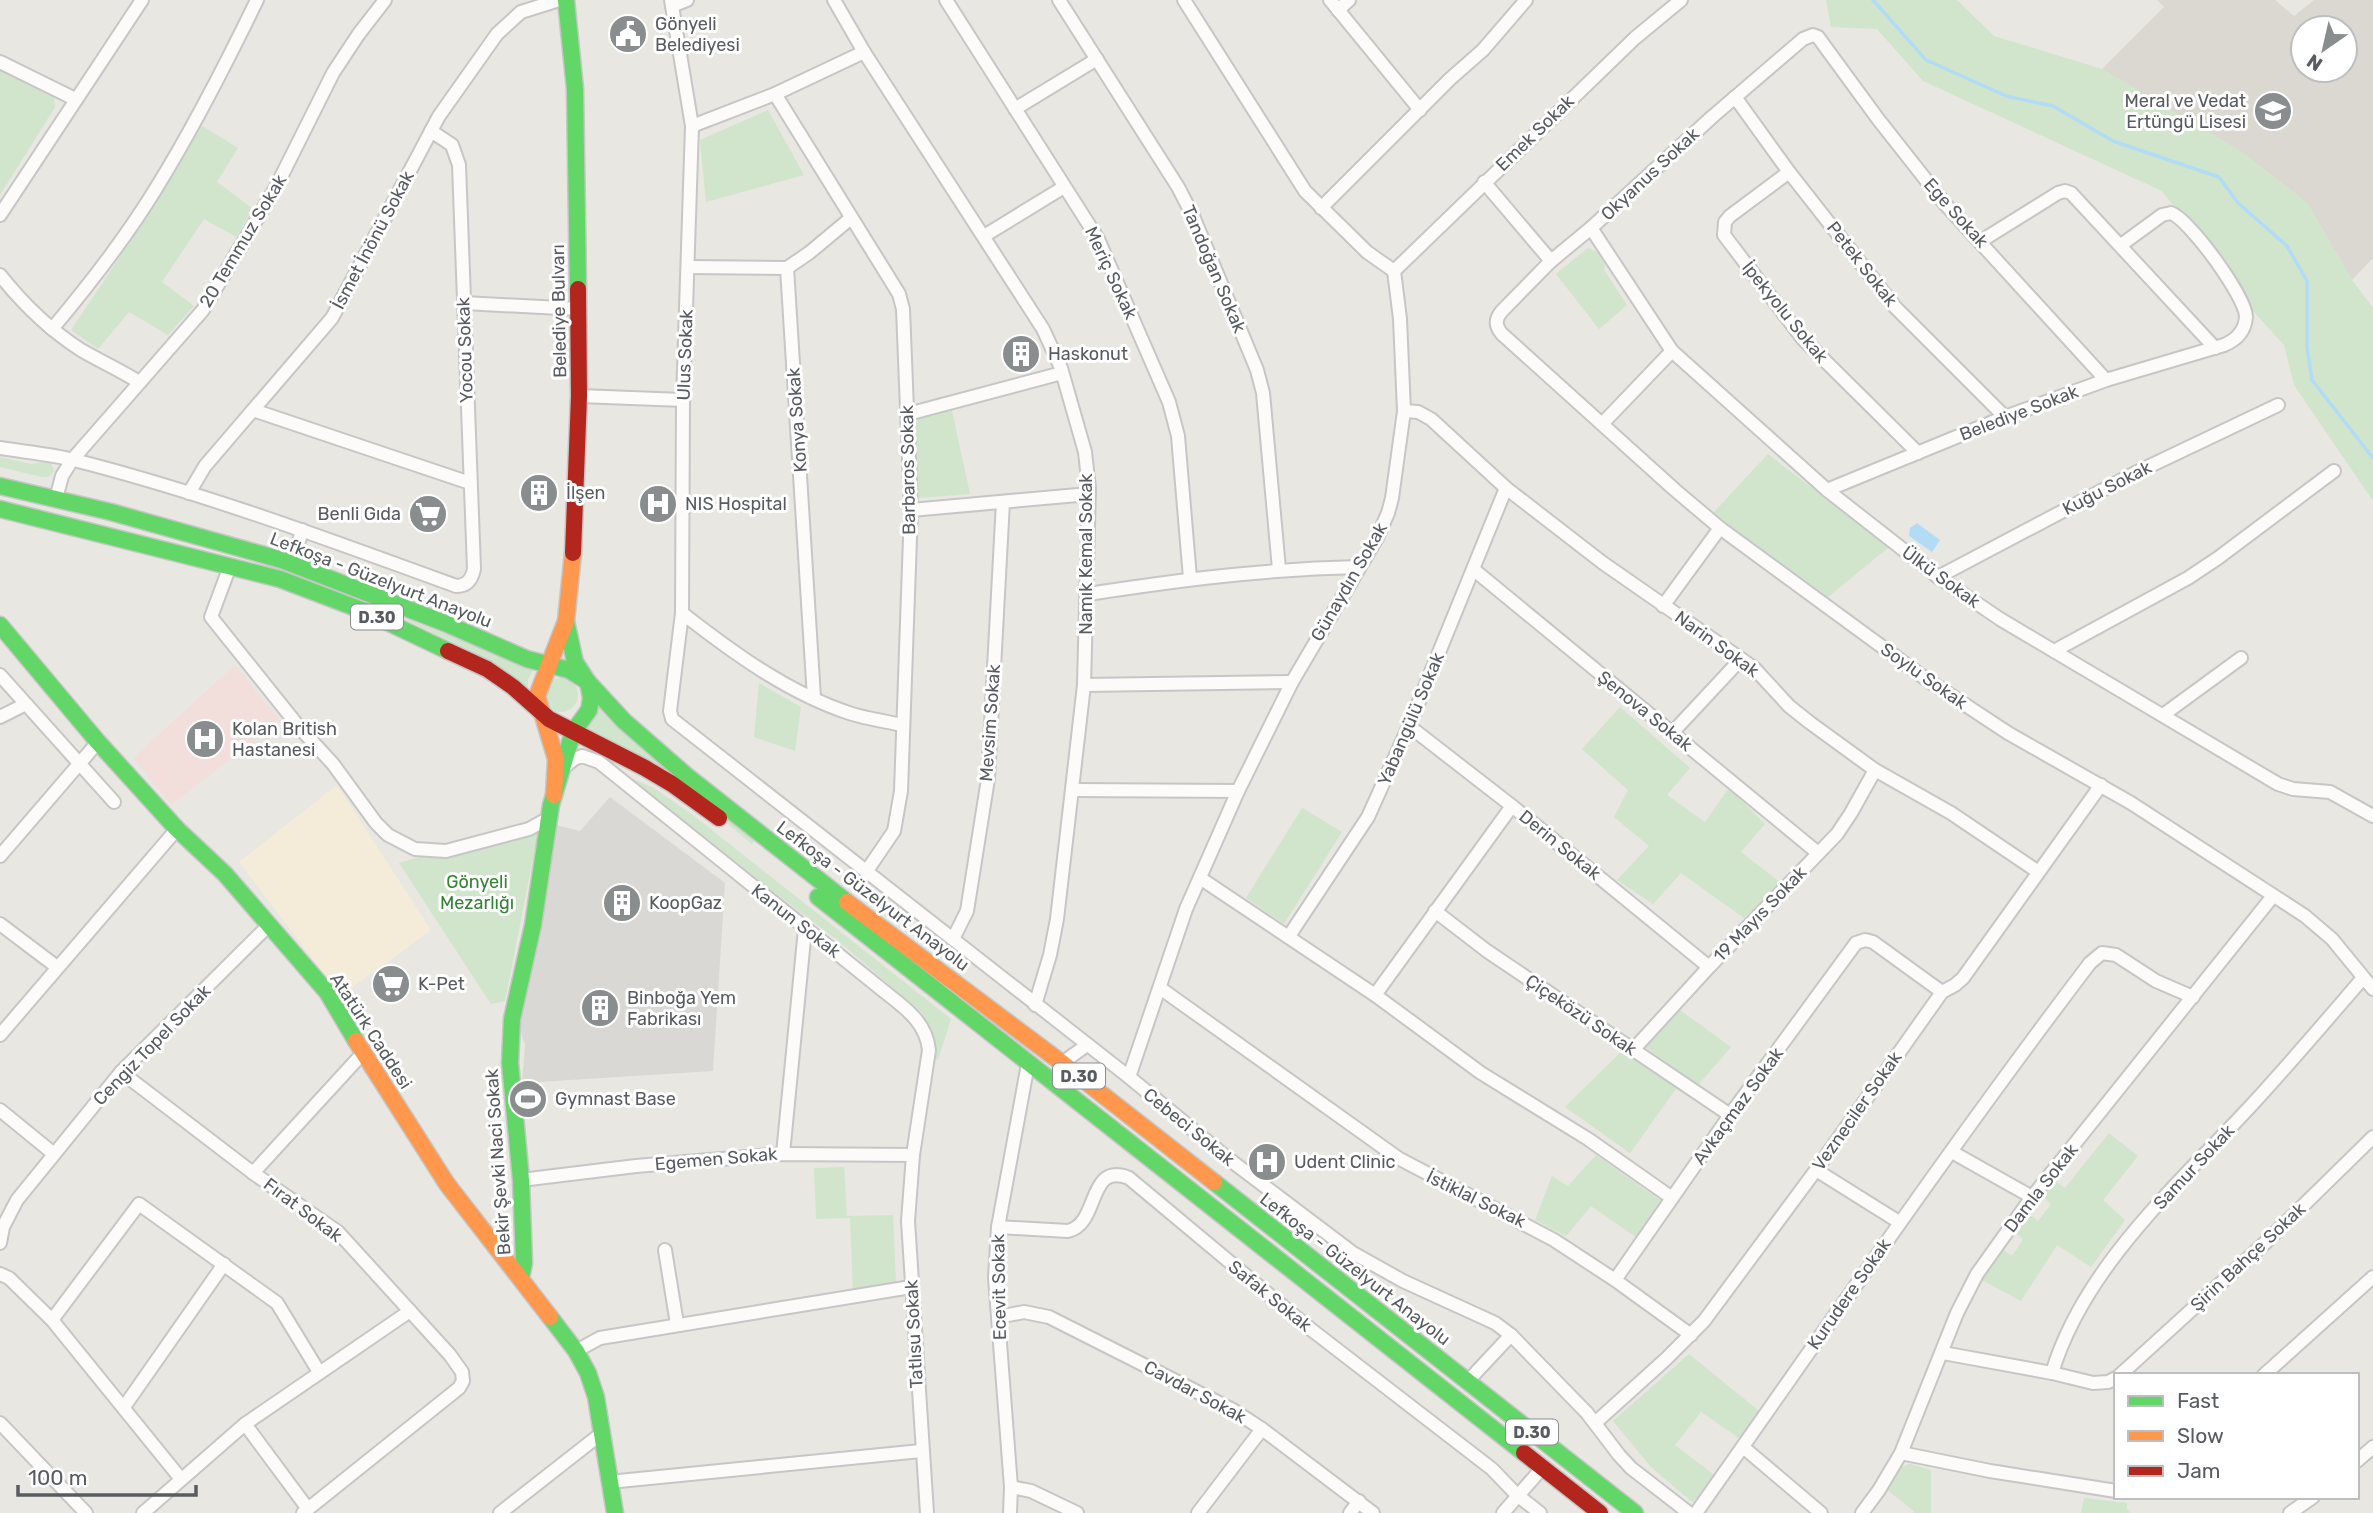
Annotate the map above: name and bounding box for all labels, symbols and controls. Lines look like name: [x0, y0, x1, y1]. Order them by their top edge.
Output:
public building icon: Gönyeli Belediyesi: [607, 13, 649, 55]
place label: Gönyeli Belediyesi: [655, 13, 740, 56]
north arrow: [2289, 14, 2359, 84]
text: N: [2303, 49, 2327, 76]
street label: Emek Sokak: [1491, 90, 1579, 176]
place label: Meral ve Vedat Ertüngü Lisesi: [2125, 90, 2246, 133]
school or university icon: Meral ve Vedat Ertüngü Lisesi: [2252, 90, 2294, 132]
street label: Okyanus Sokak: [1596, 122, 1704, 225]
street label: İsmet İnönü Sokak: [327, 166, 419, 313]
street label: 20 Temmuz Sokak: [195, 170, 292, 311]
street label: Ege Sokak: [1919, 174, 1993, 253]
street label: Tandoğan Sokak: [1177, 202, 1251, 337]
street label: Petek Sokak: [1822, 217, 1902, 312]
street label: Meriç Sokak: [1080, 223, 1142, 324]
street label: Belediye Bulvarı: [547, 244, 571, 378]
street label: İpekyolu Sokak: [1737, 257, 1833, 368]
street label: Yocou Sokak: [452, 296, 478, 403]
street label: Ulus Sokak: [672, 308, 698, 401]
building icon: Haskonut: [1000, 333, 1042, 375]
place label: Haskonut: [1048, 343, 1128, 365]
street label: Konya Sokak: [782, 366, 812, 473]
street label: Belediye Sokak: [1956, 380, 2082, 446]
street label: Barbaros Sokak: [896, 404, 920, 535]
street label: Kuğu Sokak: [2059, 456, 2156, 520]
building icon: İlşen: [518, 472, 560, 514]
street label: Namık Kemal Sokak: [1075, 473, 1097, 635]
place label: İlşen: [566, 482, 605, 504]
hospital icon: NIS Hospital: [637, 483, 679, 525]
supermarket icon: Benli Gıda: [407, 493, 449, 535]
place label: NIS Hospital: [685, 493, 787, 515]
place label: Benli Gıda: [318, 503, 401, 525]
street label: Günaydın Sokak: [1306, 518, 1392, 645]
street label: Lefkoşa - Güzelyurt Anayolu: [267, 527, 495, 633]
street label: Ülkü Sokak: [1898, 541, 1985, 613]
road number: D.30: [351, 604, 403, 630]
street label: Narin Sokak: [1671, 606, 1764, 682]
street label: Soylu Sokak: [1876, 638, 1972, 714]
street label: Yabangülü Sokak: [1373, 649, 1449, 789]
street label: Mevsim Sokak: [975, 663, 1005, 782]
street label: Şenova Sokak: [1593, 666, 1698, 756]
hospital icon: Kolan British Hastanesi: [184, 718, 226, 760]
place label: Kolan British Hastanesi: [232, 718, 337, 761]
street label: Derin Sokak: [1515, 805, 1606, 885]
street label: Lefkoşa - Güzelyurt Anayolu: [772, 816, 974, 976]
street label: 19 Mayıs Sokak: [1709, 861, 1812, 966]
park label: Gönyeli Mezarlığı: [440, 871, 514, 914]
street label: Kanun Sokak: [747, 879, 846, 963]
building icon: KoopGaz: [601, 882, 643, 924]
place label: KoopGaz: [649, 892, 722, 914]
supermarket icon: K-Pet: [370, 963, 412, 1005]
street label: Atatürk Caddesi: [325, 969, 417, 1093]
street label: Çiçeközü Sokak: [1521, 970, 1642, 1061]
place label: K-Pet: [418, 973, 465, 995]
street label: Cengiz Topel Sokak: [89, 979, 216, 1110]
building icon: Binboğa Yem Fabrikası: [579, 987, 621, 1029]
place label: Binboğa Yem Fabrikası: [627, 987, 736, 1030]
street label: Avkaçmaz Sokak: [1688, 1042, 1788, 1169]
street label: Vezneciler Sokak: [1808, 1047, 1907, 1175]
road number: D.30: [1053, 1064, 1105, 1088]
street label: Bekir Şevki Naci Sokak: [480, 1067, 515, 1256]
sports icon: Gymnast Base: [507, 1078, 549, 1120]
street label: Cebeci Sokak: [1139, 1083, 1240, 1171]
place label: Gymnast Base: [555, 1088, 676, 1110]
street label: Samur Sokak: [2149, 1119, 2240, 1214]
street label: Damla Sokak: [1999, 1139, 2083, 1237]
hospital icon: Udent Clinic: [1246, 1141, 1288, 1183]
street label: Egemen Sokak: [654, 1143, 779, 1175]
place label: Udent Clinic: [1294, 1151, 1396, 1173]
street label: İstiklal Sokak: [1423, 1166, 1530, 1233]
street label: Fırat Sokak: [259, 1173, 347, 1247]
street label: Lefkoşa - Güzelyurt Anayolu: [1255, 1188, 1455, 1350]
street label: Şirin Bahçe Sokak: [2186, 1198, 2311, 1316]
street label: Ecevit Sokak: [987, 1233, 1011, 1340]
street label: Kurudere Sokak: [1802, 1234, 1896, 1354]
street label: Safak Sokak: [1224, 1256, 1317, 1337]
street label: Tatlısu Sokak: [900, 1278, 928, 1389]
street label: Cavdar Sokak: [1140, 1356, 1251, 1429]
legend: [2114, 1373, 2359, 1499]
text: Fast: [2177, 1388, 2219, 1413]
road number: D.30: [1506, 1420, 1558, 1444]
text: Slow: [2177, 1423, 2224, 1448]
scale bar: [18, 1454, 196, 1498]
text: Jam: [2177, 1458, 2221, 1483]
text: 100 m: [28, 1465, 87, 1490]

